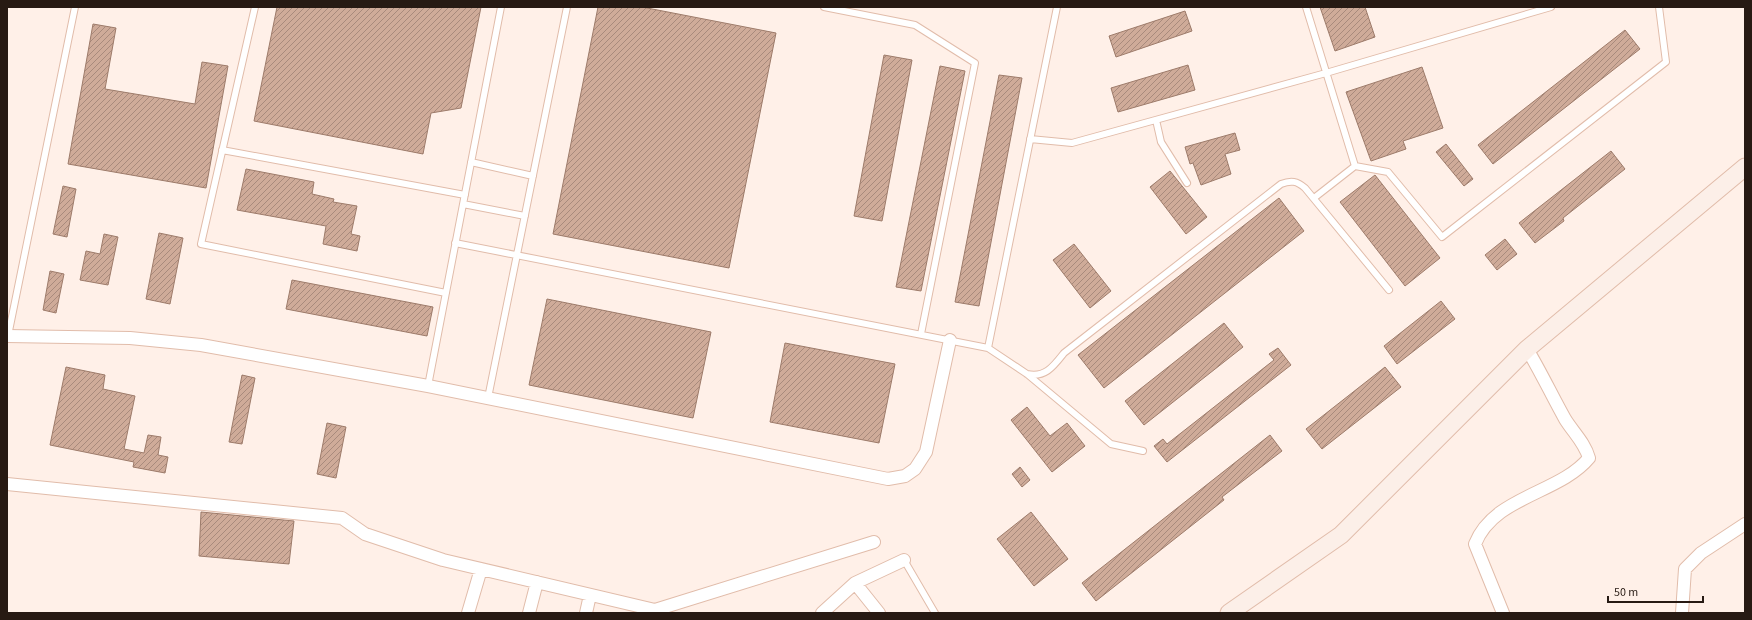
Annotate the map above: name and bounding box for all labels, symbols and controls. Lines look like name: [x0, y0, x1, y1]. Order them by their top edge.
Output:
scale bar: [1608, 578, 1703, 604]
text: 50 m: [1614, 584, 1638, 601]

